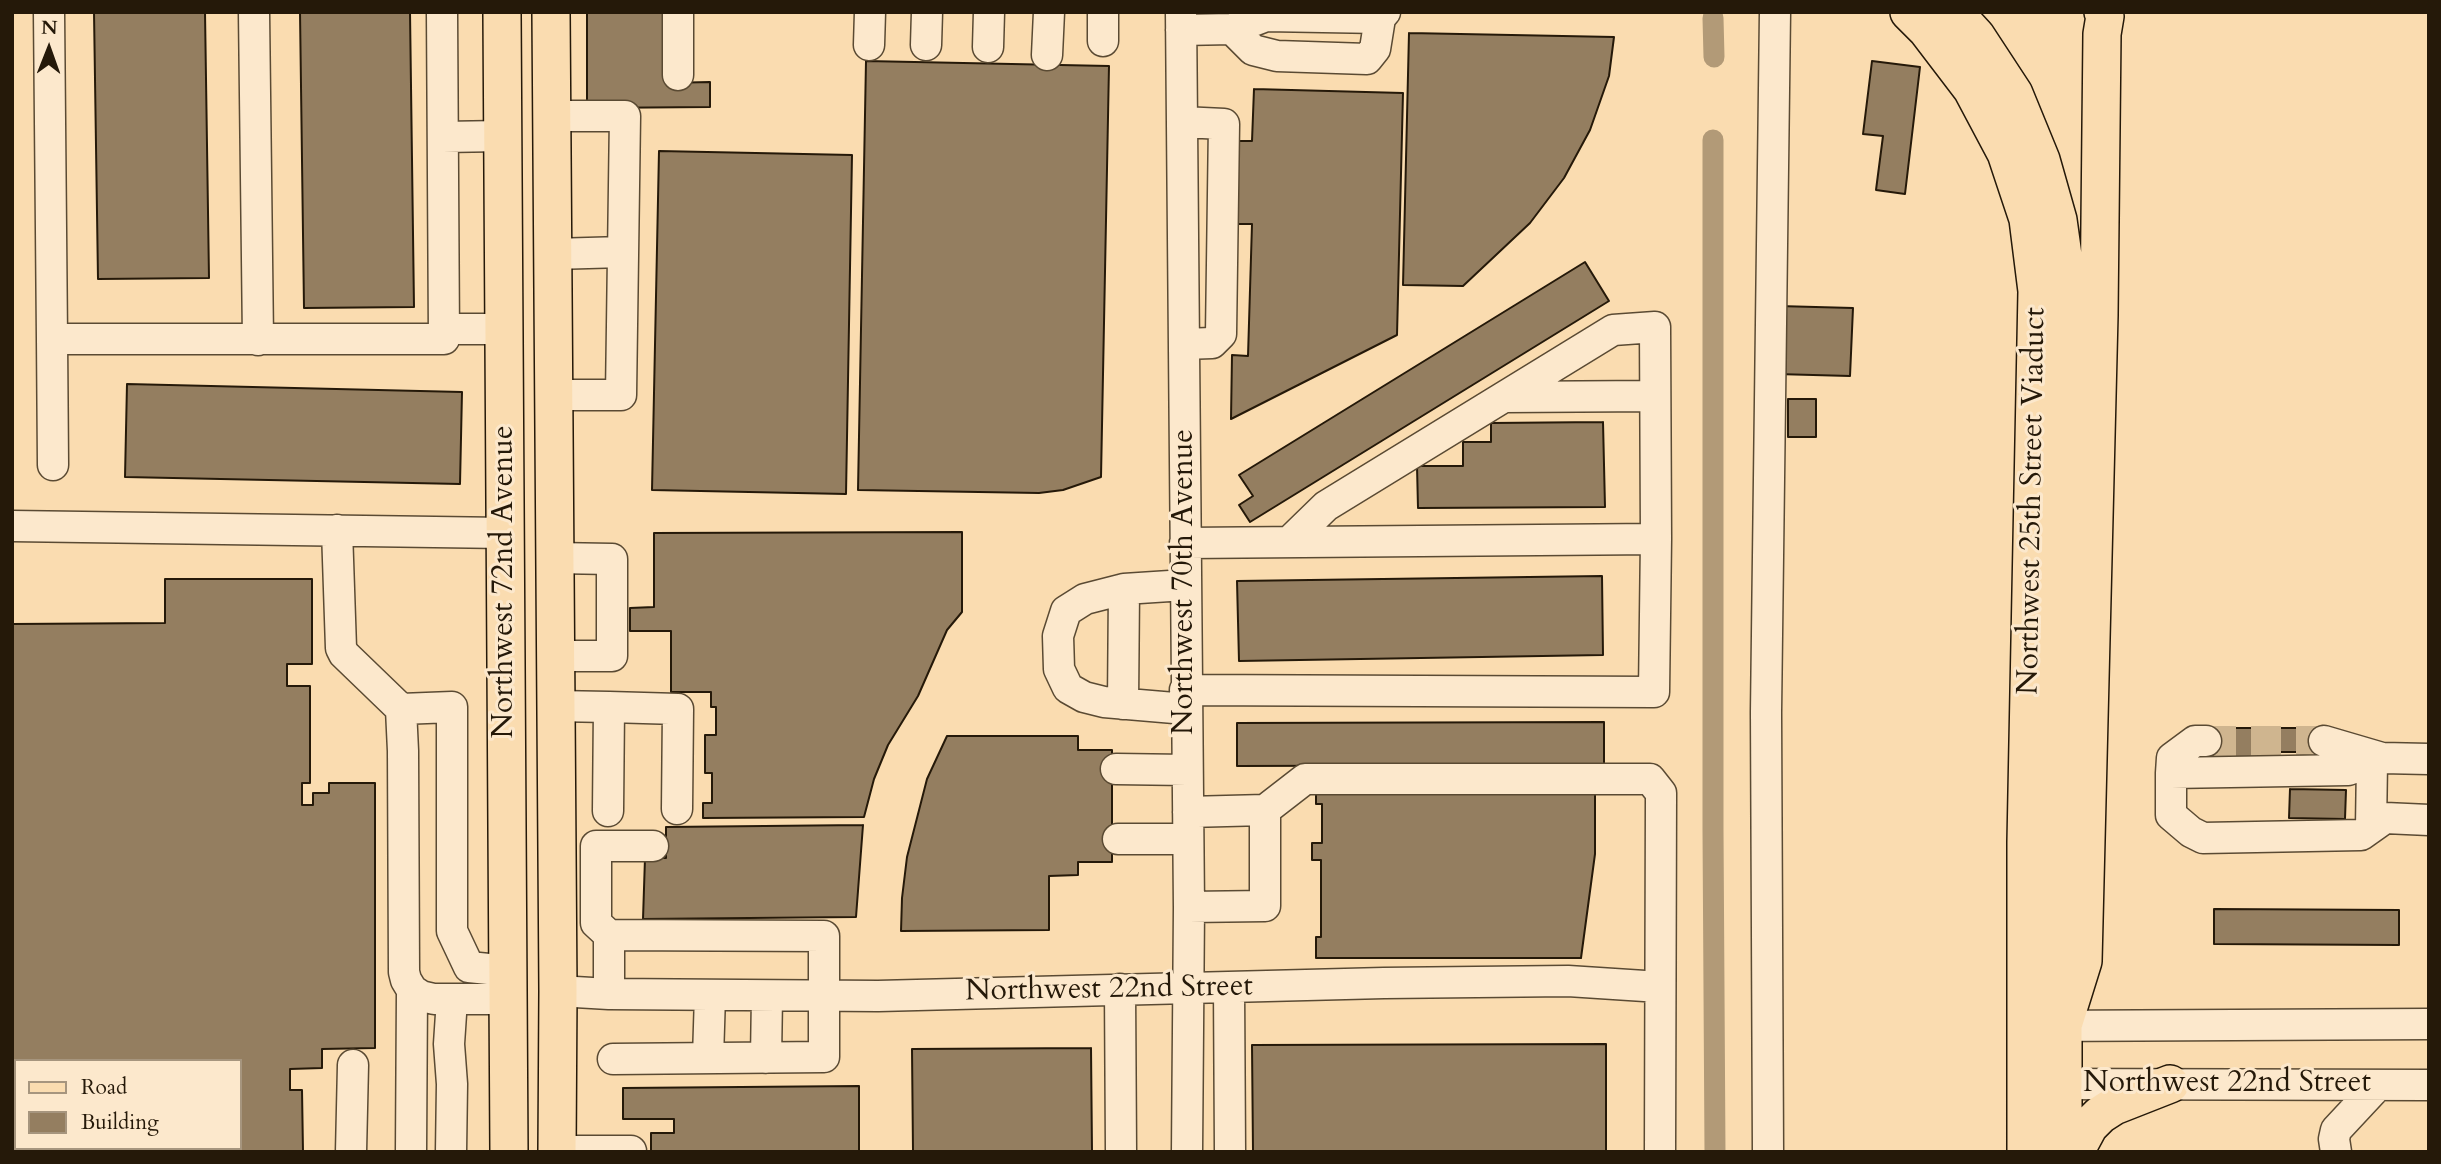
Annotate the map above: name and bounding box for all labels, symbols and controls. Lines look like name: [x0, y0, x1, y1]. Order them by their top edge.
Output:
north arrow: [14, 14, 84, 84]
text: N: [41, 15, 58, 41]
street label: Northwest 25th Street Viaduct: [2012, 307, 2054, 695]
street label: Northwest 72nd Avenue: [487, 425, 523, 739]
street label: Northwest 70th Avenue: [1167, 429, 1203, 735]
street label: Northwest 22nd Street: [965, 969, 1253, 1011]
legend: [14, 1059, 242, 1150]
street label: Northwest 22nd Street: [2083, 1066, 2371, 1102]
text: Road: [81, 1073, 127, 1102]
text: Building: [81, 1108, 159, 1137]

